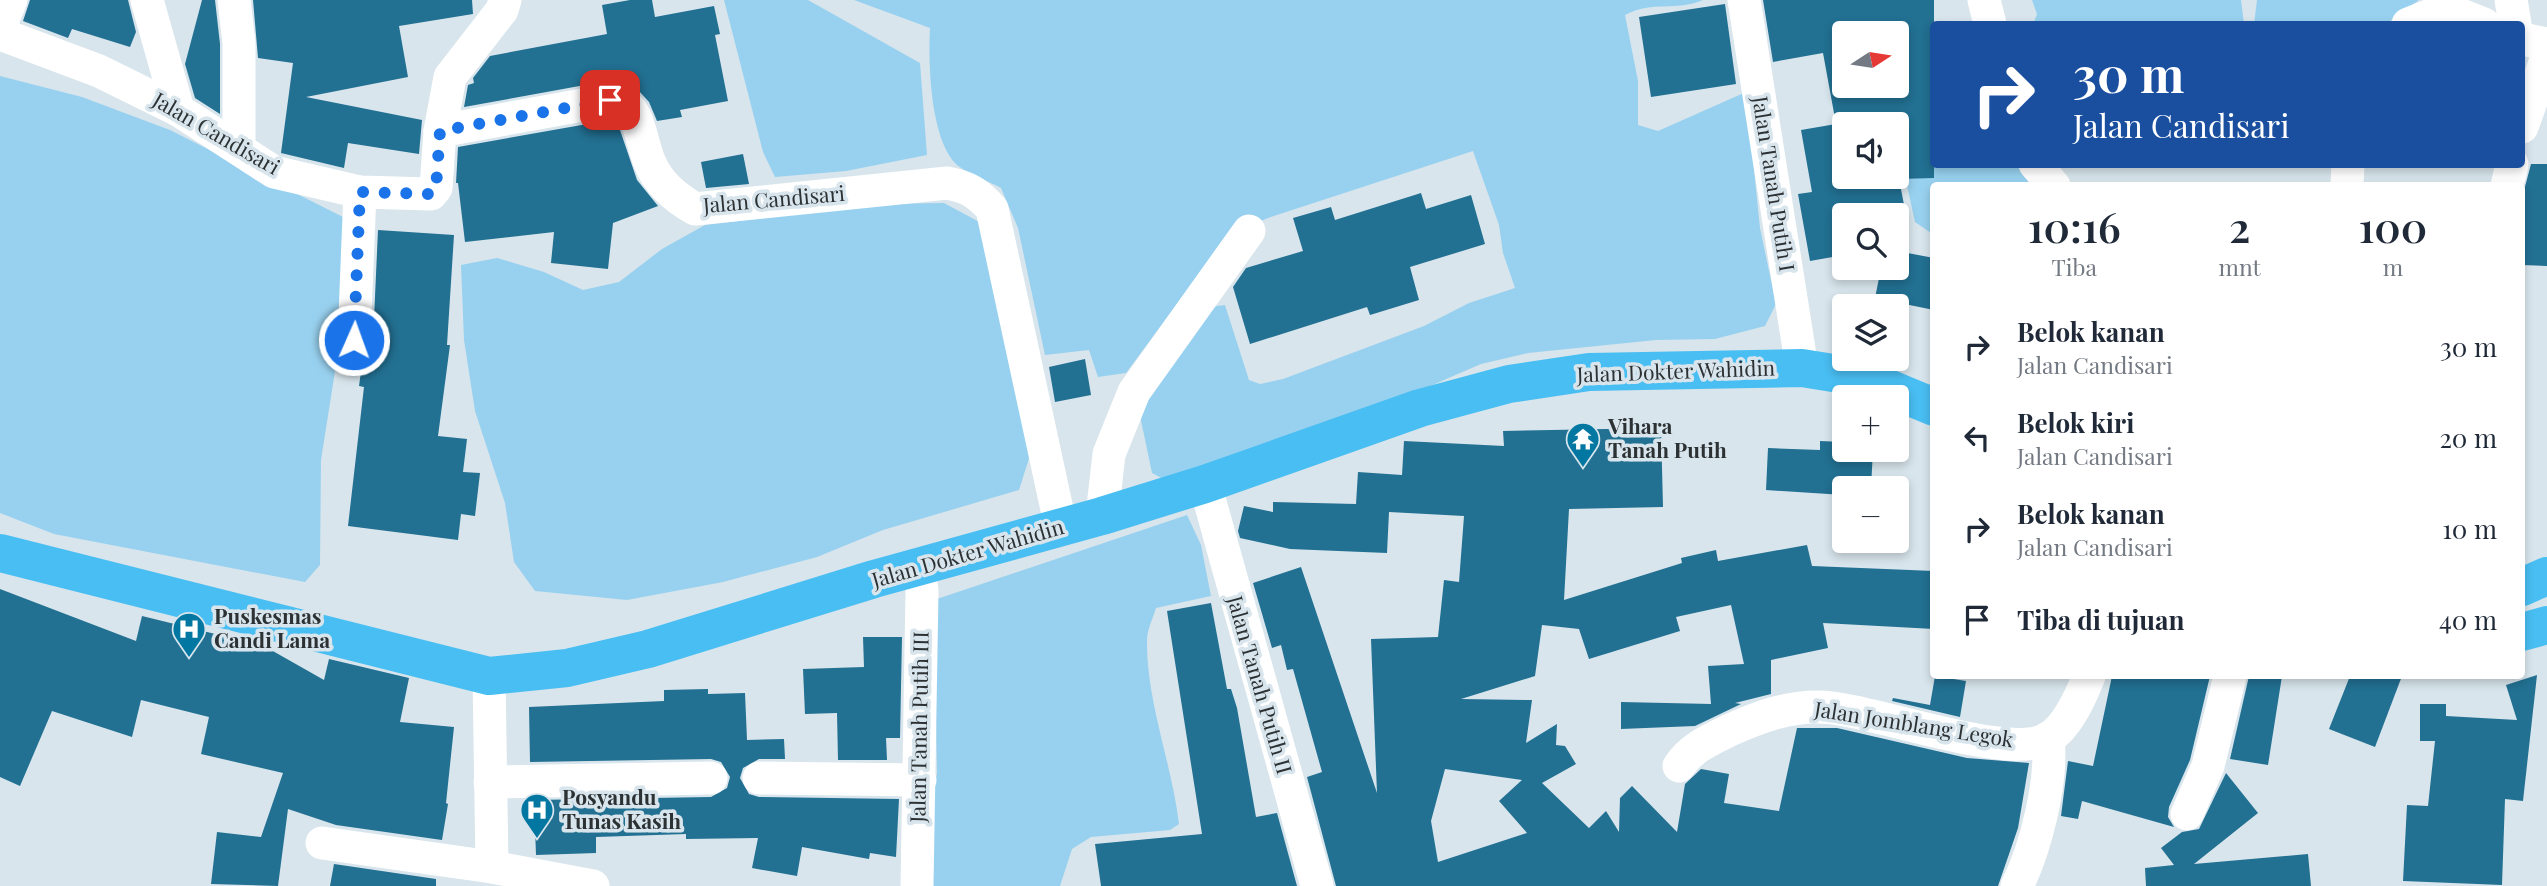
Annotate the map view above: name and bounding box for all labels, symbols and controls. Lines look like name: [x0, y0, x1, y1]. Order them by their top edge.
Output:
north arrow: [1832, 21, 1909, 98]
map controls: [1832, 21, 1909, 553]
text: 30 m: [2073, 40, 2184, 105]
icon: right: [1958, 49, 2049, 140]
pin: [580, 70, 640, 130]
icon: arrive: [591, 81, 629, 119]
street label: Jalan Candisari: [148, 84, 286, 180]
street label: Jalan Tanah Putih I: [1747, 93, 1803, 273]
text: Jalan Candisari: [2073, 103, 2290, 146]
button: sound: [1832, 112, 1909, 189]
street label: Jalan Candisari: [701, 178, 846, 218]
text: 10:16: [2028, 198, 2121, 254]
text: 2: [2229, 198, 2250, 254]
text: 100: [2358, 198, 2427, 254]
button: search: [1832, 203, 1909, 280]
text: Tiba: [2052, 251, 2097, 282]
text: mnt: [2218, 251, 2261, 282]
text: m: [2383, 251, 2403, 282]
button: layers: [1832, 294, 1909, 371]
position arrow: [317, 303, 391, 377]
text: Belok kanan: [2017, 314, 2165, 349]
icon: right: [1958, 328, 1996, 366]
text: 30 m: [2440, 329, 2497, 364]
text: Jalan Candisari: [2017, 349, 2173, 380]
street label: Jalan Dokter Wahidin: [1575, 353, 1776, 387]
button: +: [1832, 385, 1909, 462]
text: Belok kiri: [2017, 405, 2134, 440]
place label: Vihara Tanah Putih: [1607, 411, 1727, 463]
icon: left: [1958, 419, 1996, 457]
temple icon: Vihara Tanah Putih: [1564, 420, 1602, 469]
text: 20 m: [2439, 420, 2497, 455]
text: Jalan Candisari: [2017, 440, 2173, 471]
button: −: [1832, 476, 1909, 553]
text: Belok kanan: [2017, 496, 2165, 531]
icon: right: [1958, 510, 1996, 548]
street label: Jalan Dokter Wahidin: [867, 511, 1067, 593]
text: 10 m: [2442, 511, 2497, 546]
text: Jalan Candisari: [2017, 531, 2173, 562]
street label: Jalan Tanah Putih II: [1222, 591, 1300, 777]
place label: Puskesmas Candi Lama: [214, 601, 330, 653]
icon: arrive: [1958, 601, 1996, 639]
text: Tiba di tujuan: [2017, 602, 2185, 637]
text: 40 m: [2439, 602, 2497, 637]
hospital icon: Puskesmas Candi Lama: [170, 610, 208, 659]
street label: Jalan Tanah Putih III: [902, 631, 934, 824]
street label: Jalan Jomblang Legok: [1812, 693, 2016, 753]
place label: Posyandu Tunas Kasih: [562, 782, 681, 834]
hospital icon: Posyandu Tunas Kasih: [518, 791, 556, 840]

